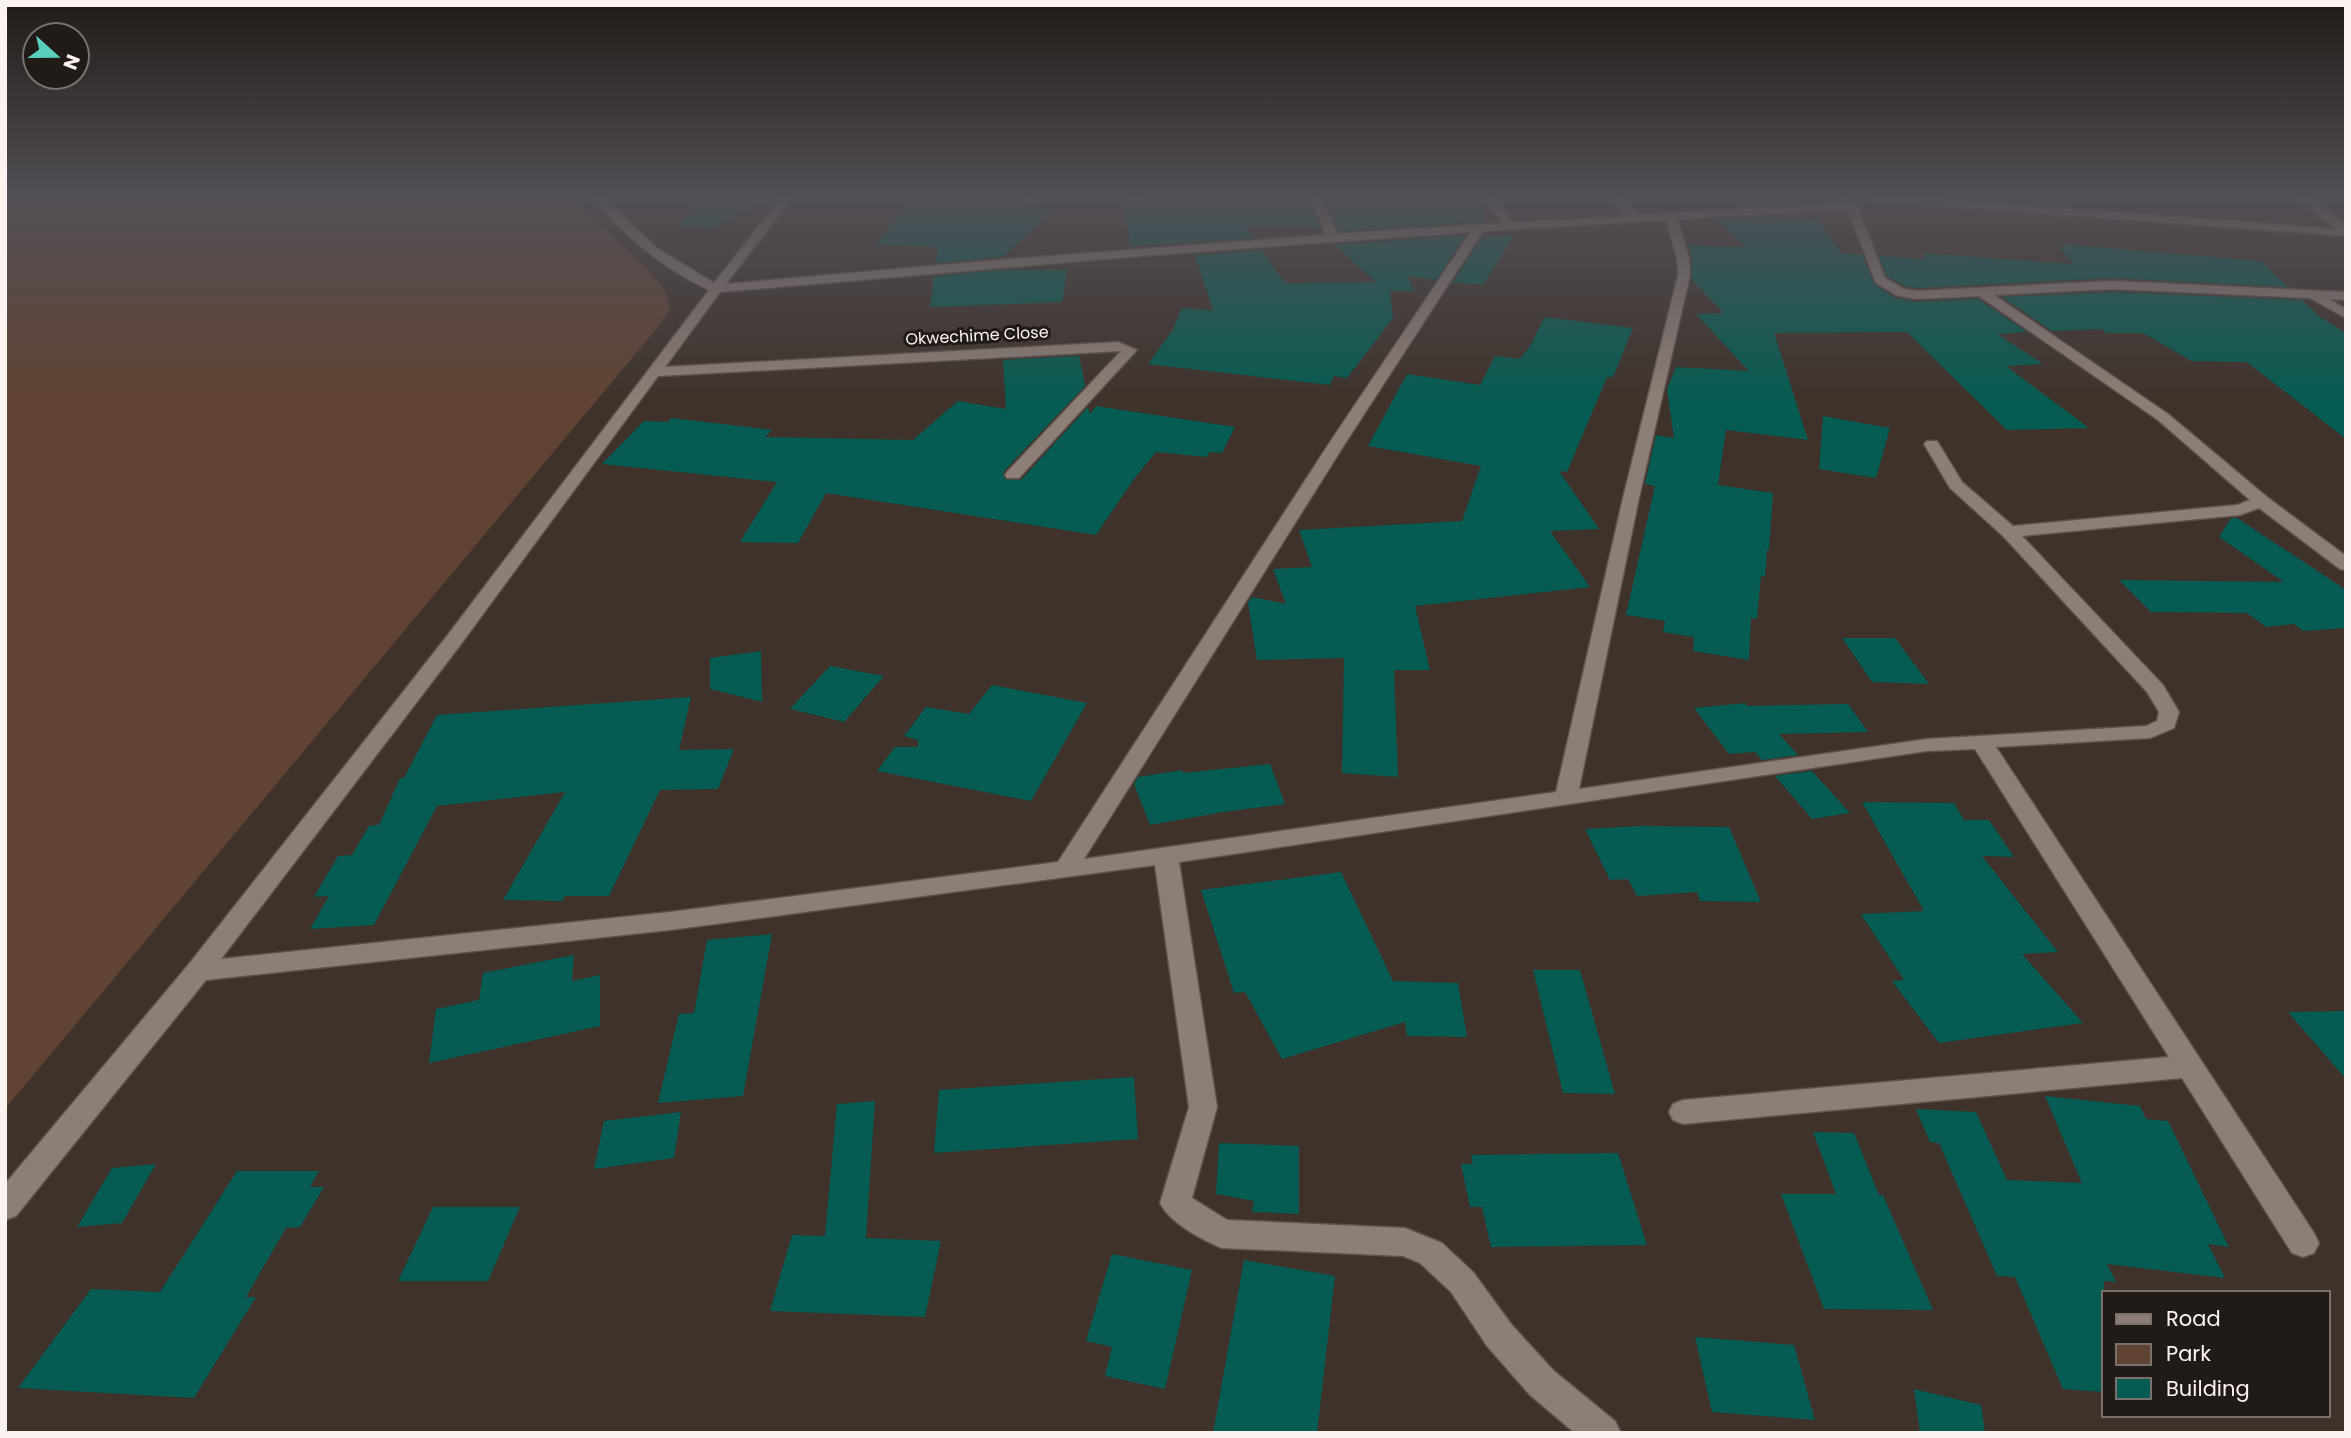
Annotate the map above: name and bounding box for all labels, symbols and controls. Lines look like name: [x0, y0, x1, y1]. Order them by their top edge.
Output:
north arrow: [21, 21, 91, 91]
text: N: [56, 50, 87, 73]
street label: Okwechime Close: [905, 320, 1049, 351]
legend: [2102, 1291, 2330, 1417]
text: Road: [2166, 1304, 2221, 1333]
text: Park: [2166, 1339, 2211, 1368]
text: Building: [2166, 1374, 2250, 1403]

